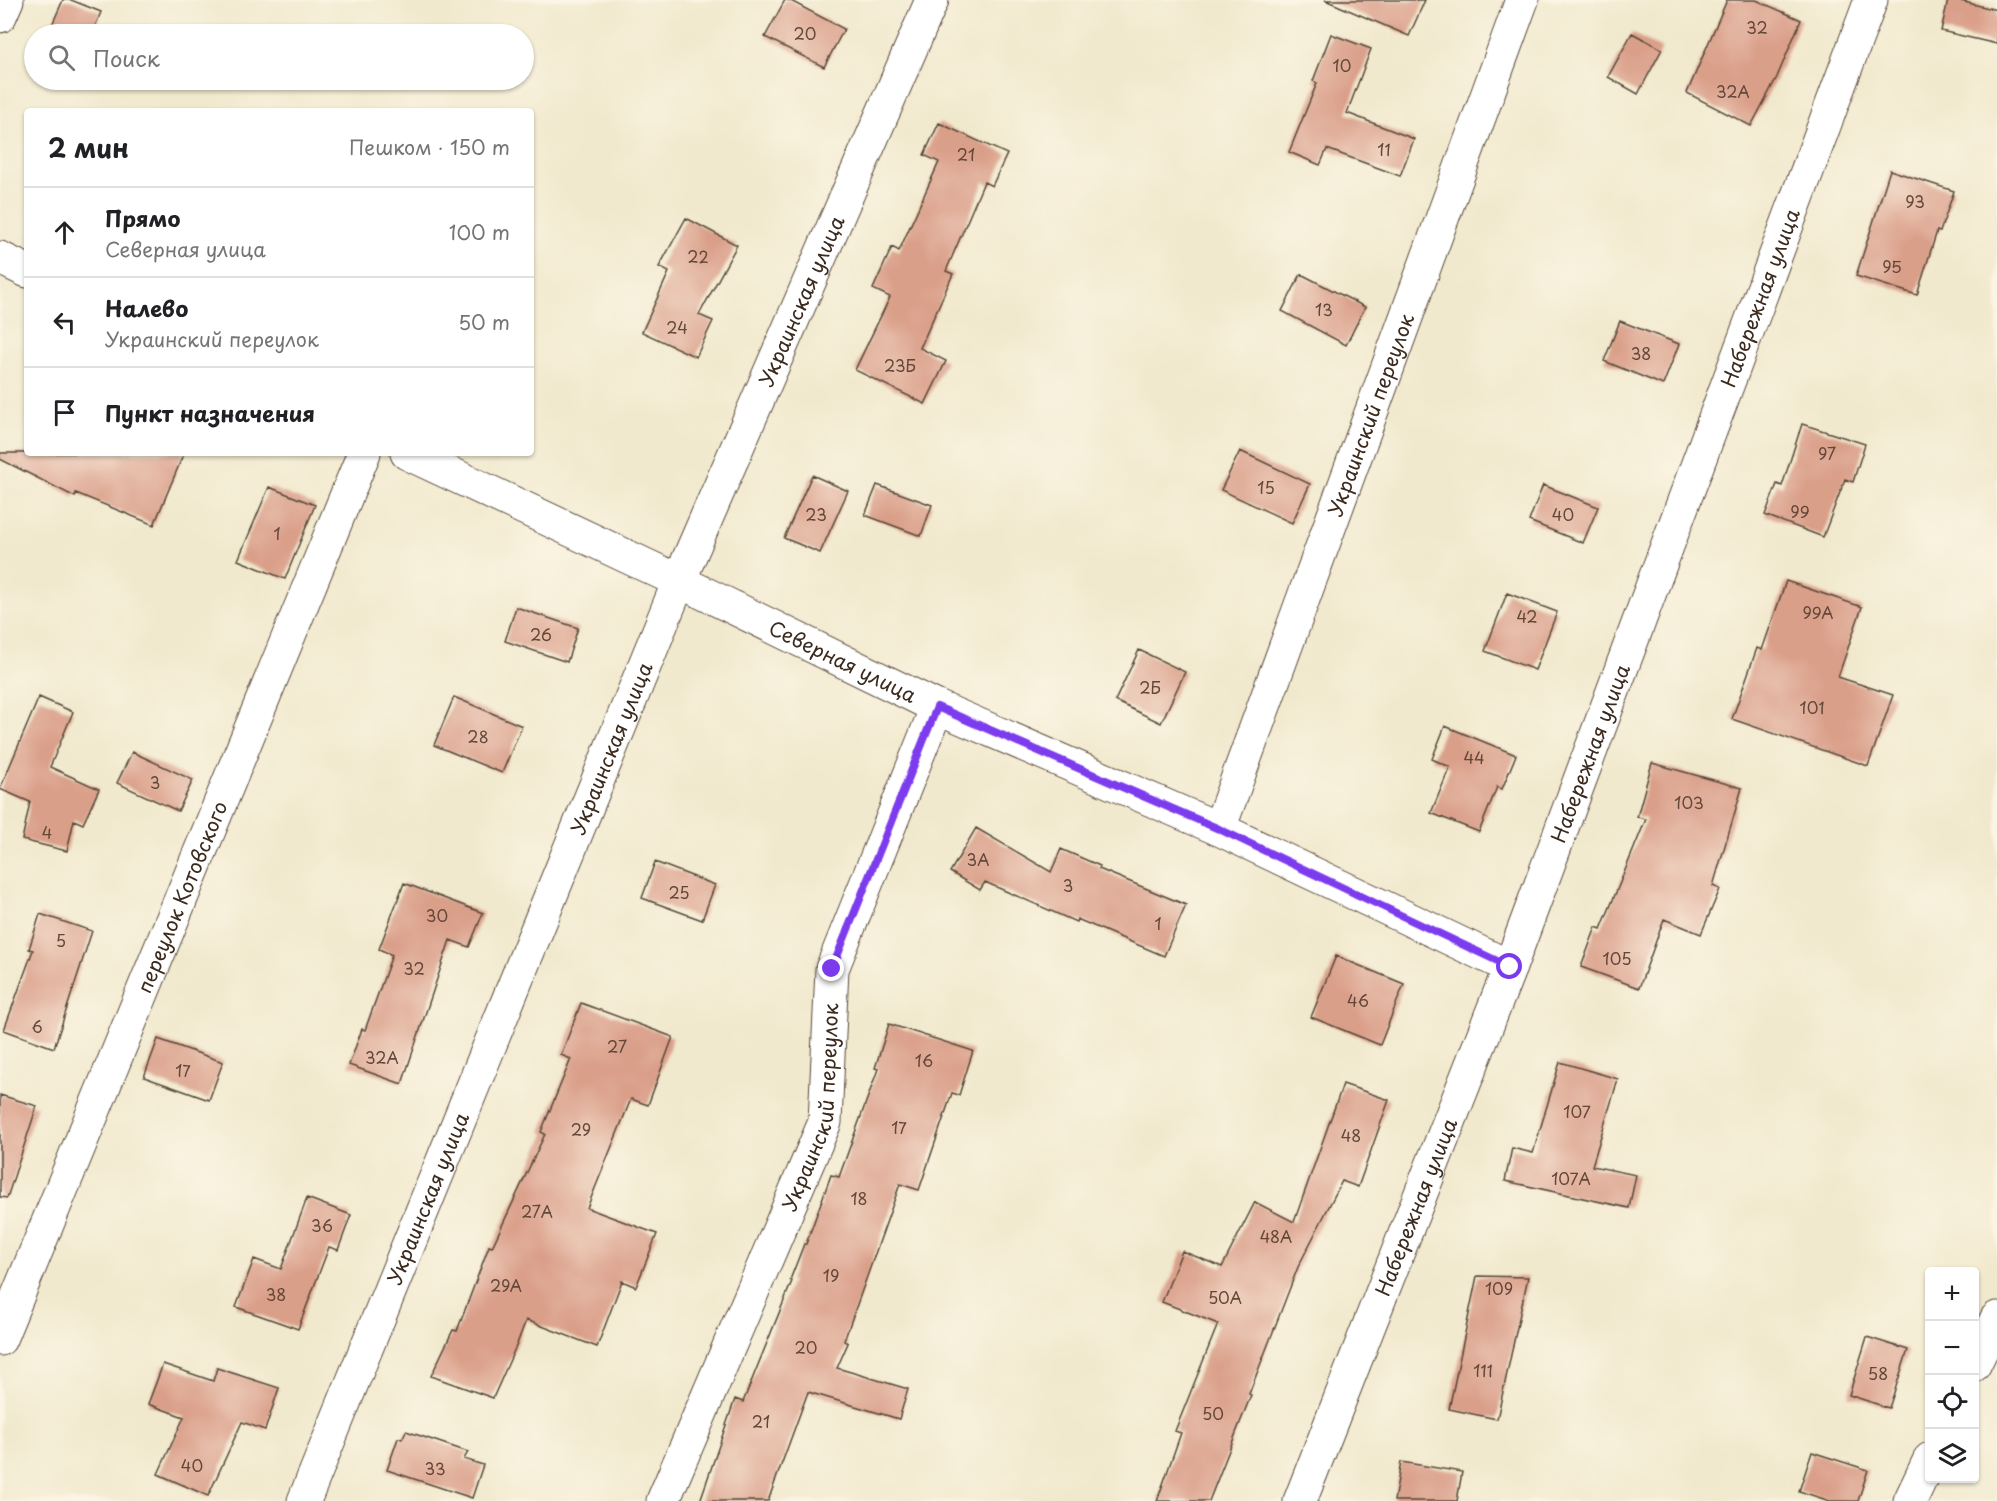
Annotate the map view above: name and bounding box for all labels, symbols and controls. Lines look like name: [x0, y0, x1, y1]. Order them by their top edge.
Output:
house number: 32: [1746, 15, 1768, 39]
house number: 20: [794, 21, 816, 45]
search box: [24, 24, 534, 90]
icon: search: [45, 41, 78, 74]
text: Поиск: [93, 41, 160, 74]
house number: 10: [1333, 53, 1351, 77]
house number: 32А: [1716, 79, 1750, 103]
text: 2 мин: [48, 128, 129, 167]
text: Пешком · 150 m: [349, 132, 510, 162]
house number: 11: [1377, 137, 1391, 161]
house number: 21: [957, 142, 975, 166]
house number: 93: [1905, 189, 1925, 213]
text: Прямо: [105, 201, 180, 234]
street label: Набережная улица: [1713, 204, 1807, 392]
street label: Украинская улица: [751, 210, 852, 391]
icon: ahead: [48, 216, 81, 249]
text: 100 m: [449, 217, 510, 247]
text: Северная улица: [105, 234, 266, 264]
house number: 22: [687, 244, 709, 268]
house number: 95: [1882, 254, 1902, 278]
text: Налево: [105, 291, 188, 324]
house number: 13: [1315, 297, 1333, 321]
icon: left: [48, 306, 81, 339]
text: 50 m: [458, 307, 510, 337]
street label: Украинский переулок: [1320, 309, 1421, 520]
house number: 24: [666, 315, 688, 339]
text: Украинский переулок: [105, 324, 319, 354]
house number: 38: [1631, 341, 1651, 365]
house number: 23Б: [884, 353, 916, 377]
icon: arrive: [48, 396, 81, 429]
text: Пункт назначения: [105, 396, 315, 429]
house number: 97: [1818, 441, 1836, 465]
house number: 15: [1257, 475, 1275, 499]
house number: 99: [1790, 499, 1810, 523]
house number: 23: [805, 502, 827, 526]
house number: 40: [1552, 502, 1574, 526]
house number: 1: [273, 521, 281, 545]
house number: 99А: [1802, 600, 1834, 624]
house number: 42: [1516, 604, 1538, 628]
street label: Северная улица: [764, 612, 922, 710]
house number: 26: [530, 622, 552, 646]
street label: Украинская улица: [562, 657, 660, 839]
street label: Набережная улица: [1543, 659, 1637, 847]
house number: 2Б: [1139, 675, 1161, 699]
house number: 101: [1800, 695, 1824, 719]
house number: 28: [467, 724, 489, 748]
house number: 44: [1463, 745, 1485, 769]
house number: 3: [150, 770, 160, 794]
house number: 103: [1674, 790, 1704, 814]
street label: переулок Котовского: [129, 796, 235, 997]
house number: 4: [42, 820, 52, 844]
house number: 3А: [967, 847, 989, 871]
house number: 3: [1063, 873, 1073, 897]
house number: 25: [668, 880, 690, 904]
house number: 30: [426, 903, 448, 927]
house number: 1: [1154, 911, 1162, 935]
house number: 5: [56, 928, 66, 952]
house number: 105: [1602, 946, 1632, 970]
route start: [1496, 953, 1522, 979]
route end: [818, 955, 844, 981]
house number: 32: [403, 956, 425, 980]
house number: 46: [1347, 988, 1369, 1012]
street label: Украинский переулок: [774, 1003, 845, 1215]
house number: 6: [31, 1014, 43, 1038]
house number: 27: [607, 1034, 627, 1058]
house number: 32А: [365, 1045, 399, 1069]
house number: 16: [915, 1048, 933, 1072]
house number: 17: [175, 1058, 191, 1082]
house number: 107: [1563, 1099, 1591, 1123]
street label: Украинская улица: [379, 1107, 476, 1289]
street label: Набережная улица: [1367, 1113, 1464, 1300]
house number: 17: [891, 1115, 907, 1139]
house number: 29: [571, 1117, 591, 1141]
house number: 48: [1341, 1123, 1361, 1147]
house number: 107А: [1551, 1166, 1591, 1190]
house number: 18: [850, 1186, 868, 1210]
house number: 27А: [521, 1199, 553, 1223]
house number: 36: [311, 1213, 333, 1237]
house number: 48А: [1260, 1224, 1292, 1248]
house number: 19: [823, 1263, 839, 1287]
map controls: [1925, 1267, 1979, 1483]
button: +: [1925, 1267, 1979, 1321]
house number: 29А: [490, 1273, 522, 1297]
house number: 109: [1485, 1276, 1513, 1300]
house number: 38: [266, 1282, 286, 1306]
house number: 50А: [1208, 1285, 1242, 1309]
button: −: [1925, 1321, 1979, 1375]
house number: 20: [795, 1335, 817, 1359]
house number: 111: [1473, 1358, 1493, 1382]
house number: 58: [1868, 1361, 1888, 1385]
button: locate: [1925, 1375, 1979, 1429]
house number: 50: [1202, 1401, 1224, 1425]
house number: 21: [752, 1409, 770, 1433]
button: layers: [1925, 1429, 1979, 1483]
house number: 40: [181, 1453, 203, 1477]
house number: 33: [424, 1456, 446, 1480]

